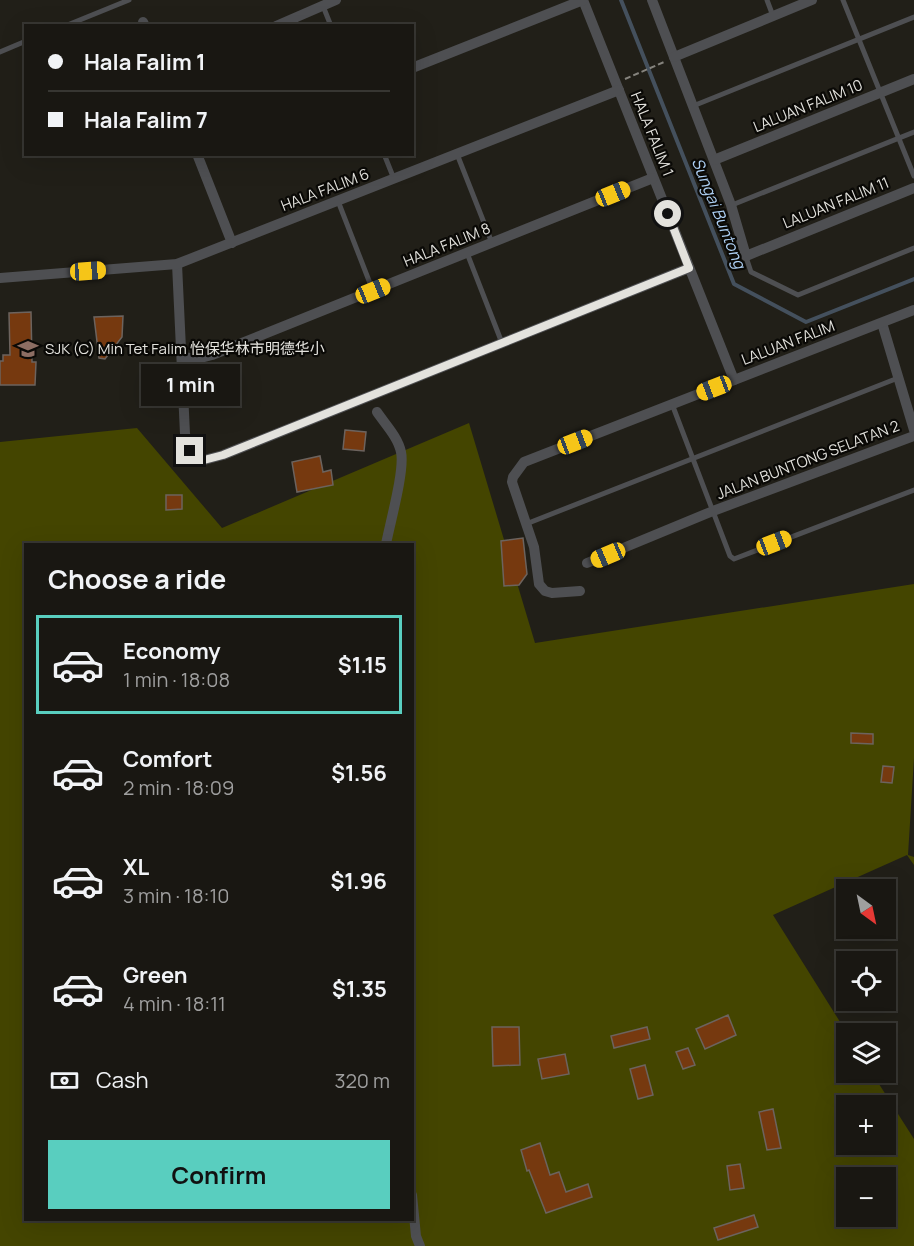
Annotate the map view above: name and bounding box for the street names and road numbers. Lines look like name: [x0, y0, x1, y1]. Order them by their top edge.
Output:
street label: LALUAN FALIM 10: [750, 74, 866, 137]
street label: HALA FALIM 1: [626, 88, 679, 179]
street label: HALA FALIM 6: [278, 163, 372, 216]
street label: LALUAN FALIM 11: [779, 172, 892, 233]
street label: HALA FALIM 8: [400, 218, 494, 272]
street label: LALUAN FALIM: [738, 315, 837, 370]
street label: JALAN BUNTONG SELATAN 2: [713, 415, 902, 504]

